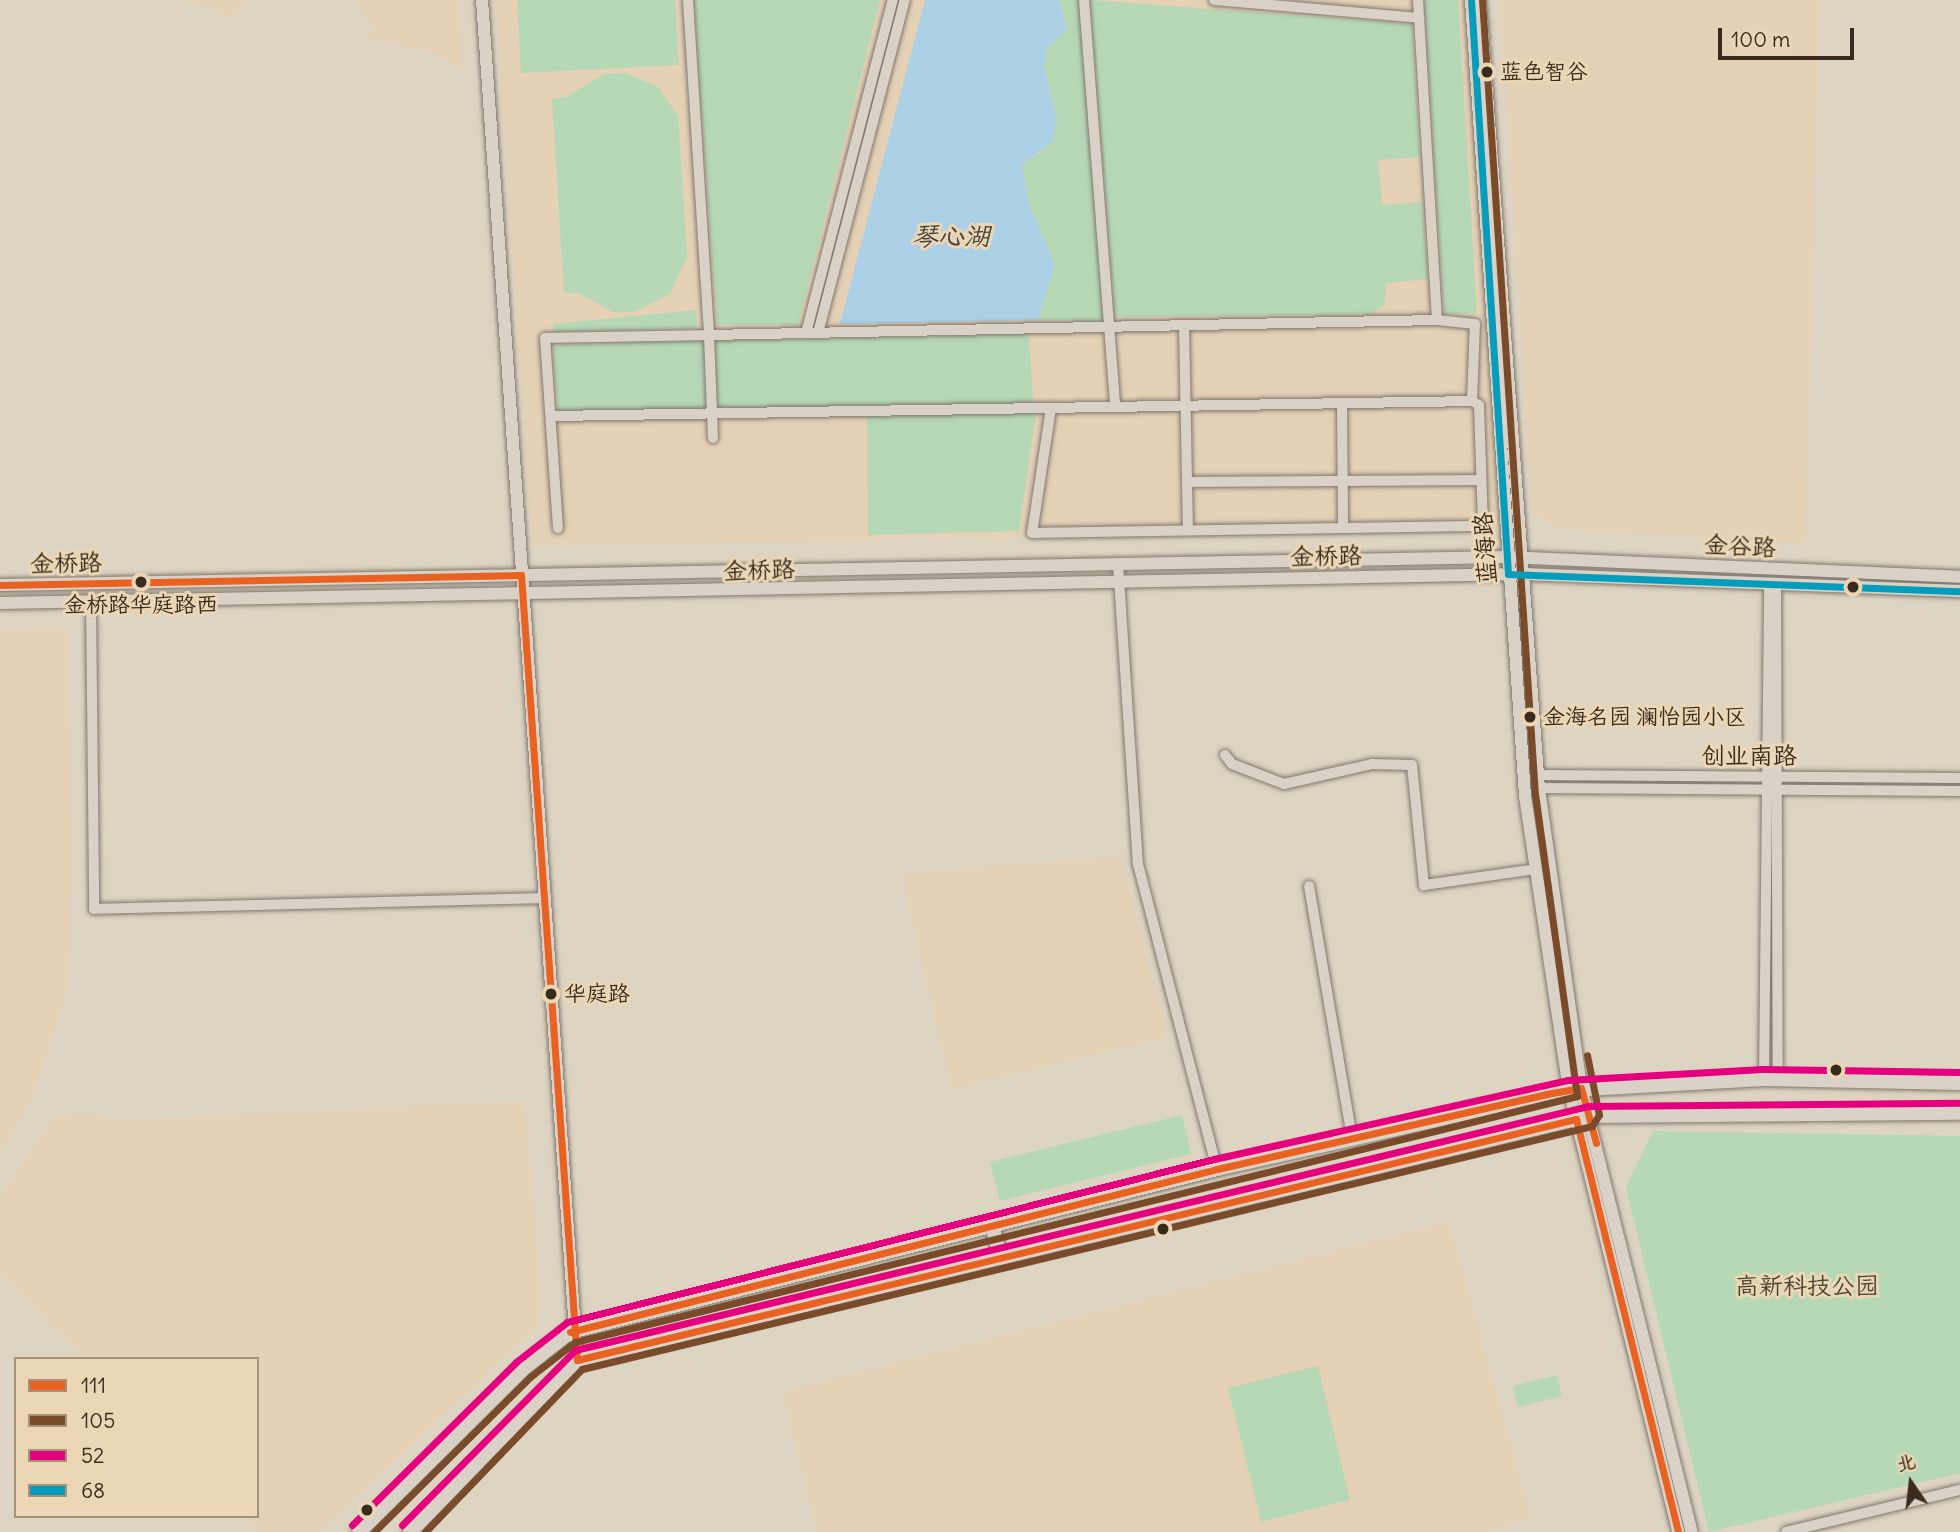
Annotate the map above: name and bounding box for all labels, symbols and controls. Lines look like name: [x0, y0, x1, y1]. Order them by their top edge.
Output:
scale bar: [1722, 14, 1858, 58]
text: 100 m: [1731, 26, 1790, 53]
place label: 蓝色智谷: [1500, 59, 1588, 85]
marker: 蓝色智谷: [1480, 65, 1494, 79]
water label: 琴心湖: [912, 220, 990, 252]
street label: 蓝海路: [1468, 511, 1502, 585]
street label: 金谷路: [1703, 530, 1777, 562]
street label: 金桥路: [1290, 541, 1362, 571]
street label: 金桥路: [30, 548, 102, 578]
street label: 金桥路: [723, 554, 795, 586]
marker: 金桥路华庭路西: [134, 575, 148, 589]
unlabelled marker: [1846, 580, 1860, 594]
place label: 金桥路华庭路西: [64, 592, 218, 618]
place label: 金海名园 澜怡园小区: [1543, 704, 1746, 730]
marker: 金海名园 澜怡园小区: [1523, 710, 1537, 724]
street label: 创业南路: [1701, 742, 1797, 770]
place label: 华庭路: [564, 981, 630, 1007]
marker: 华庭路: [544, 987, 558, 1001]
unlabelled marker: [1829, 1063, 1843, 1077]
unlabelled marker: [1156, 1222, 1170, 1236]
park label: 高新科技公园: [1735, 1272, 1879, 1300]
legend: [14, 1357, 259, 1518]
text: 111: [81, 1372, 106, 1399]
text: 105: [81, 1407, 115, 1434]
text: 52: [81, 1442, 105, 1469]
north arrow: [1876, 1448, 1946, 1518]
text: 北: [1894, 1449, 1918, 1477]
text: 68: [81, 1477, 105, 1504]
unlabelled marker: [360, 1503, 374, 1517]

